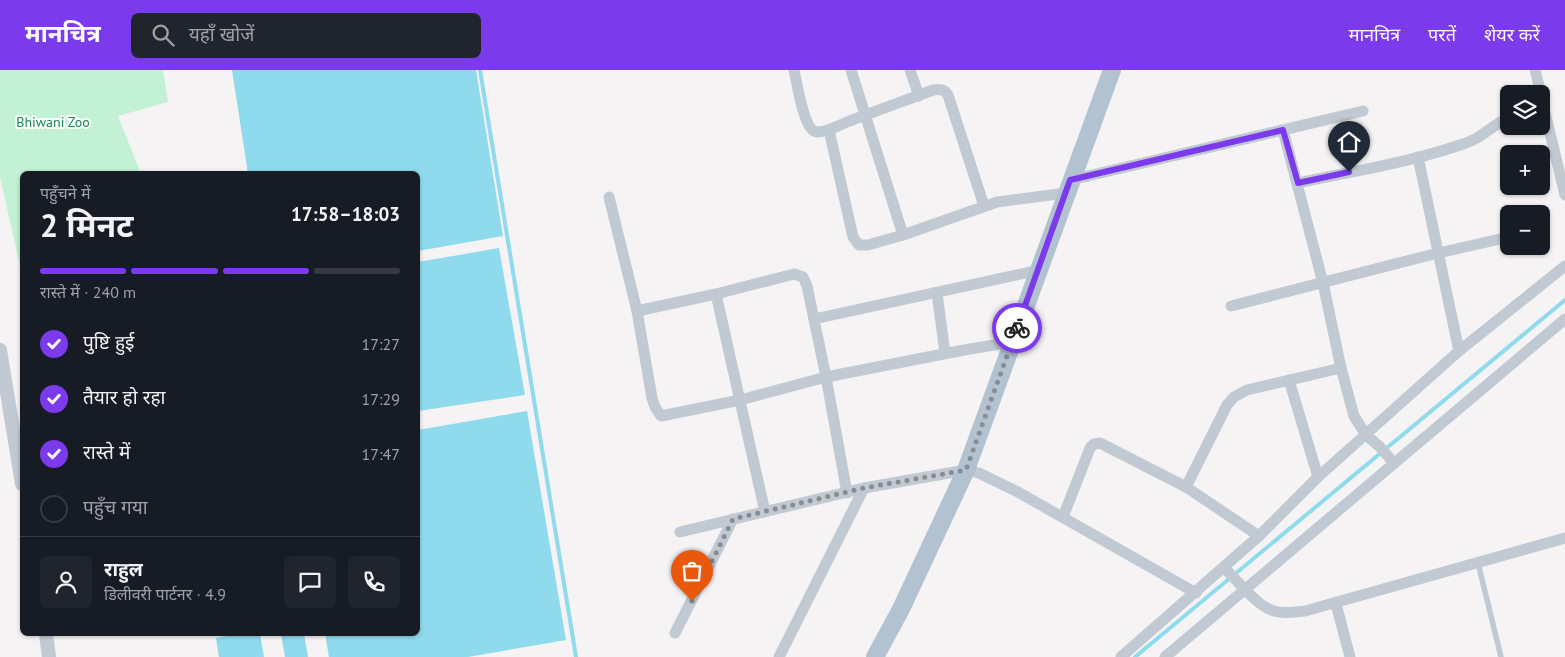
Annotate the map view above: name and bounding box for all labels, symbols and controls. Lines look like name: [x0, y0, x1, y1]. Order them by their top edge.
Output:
search box: [131, 13, 481, 58]
text: मानचित्र: [25, 18, 101, 49]
icon: search: [149, 21, 177, 49]
text: यहाँ खोजें: [189, 22, 254, 46]
text: मानचित्र: [1349, 23, 1400, 46]
text: परतें: [1428, 23, 1456, 46]
text: शेयर करें: [1484, 23, 1540, 46]
map controls: [1500, 85, 1550, 255]
button: layers: [1500, 85, 1550, 135]
park label: Bhiwani Zoo: [16, 113, 90, 131]
pin: [1328, 121, 1370, 172]
icon: home: [1335, 128, 1363, 156]
button: +: [1500, 145, 1550, 195]
text: पहुँचने में: [40, 183, 90, 203]
text: 17:58–18:03: [291, 202, 400, 226]
text: 2 मिनट: [40, 204, 133, 246]
button: −: [1500, 205, 1550, 255]
text: रास्ते में · 240 m: [40, 282, 136, 302]
courier: [992, 303, 1042, 353]
icon: bike: [1003, 314, 1031, 342]
icon: check: [40, 330, 68, 358]
text: पुष्टि हुई: [83, 330, 134, 354]
text: 17:27: [362, 334, 400, 354]
icon: check: [40, 385, 68, 413]
text: तैयार हो रहा: [83, 385, 165, 409]
text: 17:29: [362, 389, 400, 409]
icon: check: [40, 440, 68, 468]
text: रास्ते में: [83, 440, 130, 464]
text: 17:47: [362, 444, 400, 464]
text: पहुँच गया: [83, 495, 148, 519]
pin: [671, 550, 713, 601]
button: person: [40, 556, 92, 608]
button: chat: [284, 556, 336, 608]
button: phone: [348, 556, 400, 608]
text: राहुल: [104, 557, 143, 581]
icon: bag: [678, 557, 706, 585]
text: डिलीवरी पार्टनर · 4.9: [104, 584, 226, 604]

